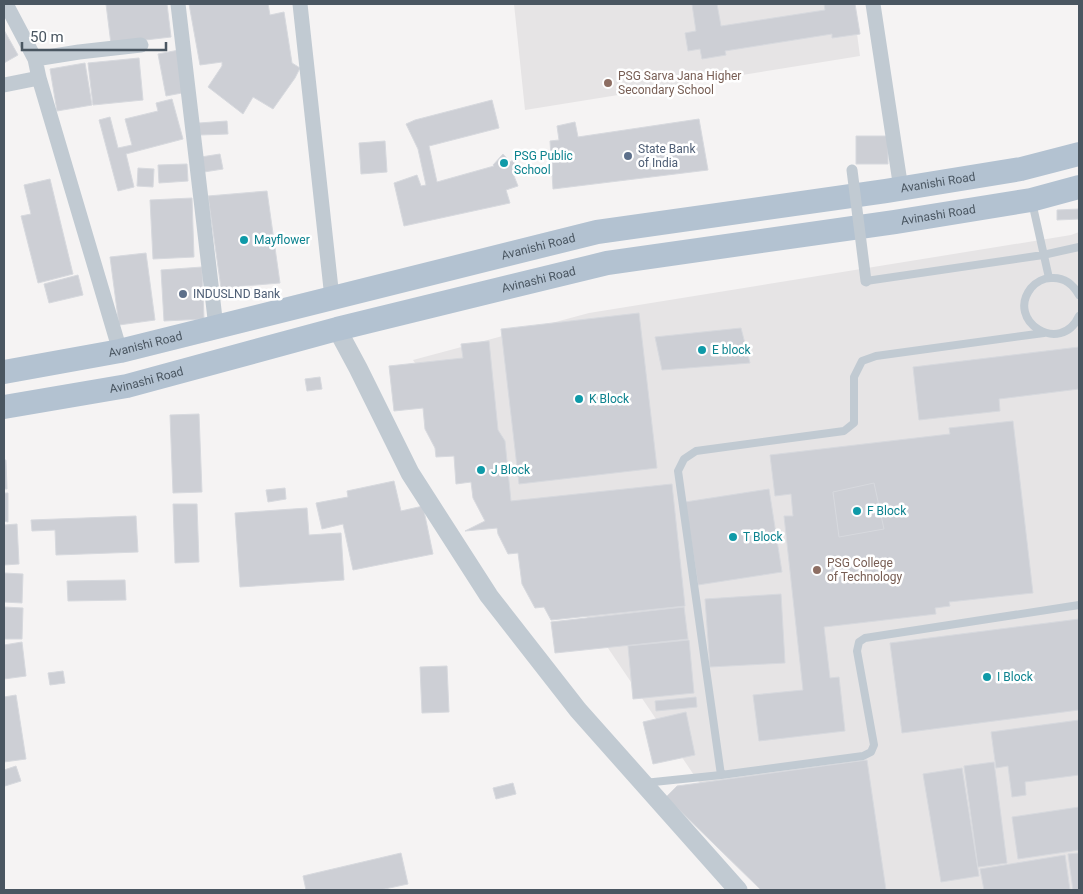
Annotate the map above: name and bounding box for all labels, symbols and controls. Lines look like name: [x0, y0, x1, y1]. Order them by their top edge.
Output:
scale bar: [22, 20, 166, 52]
text: 50 m: [30, 28, 64, 46]
place label: PSG Sarva Jana Higher Secondary School: [618, 69, 741, 97]
marker: PSG Sarva Jana Higher Secondary School: [602, 77, 614, 89]
place label: State Bank of India: [638, 142, 696, 170]
place label: PSG Public School: [514, 149, 573, 177]
marker: State Bank of India: [622, 150, 634, 162]
marker: PSG Public School: [498, 157, 510, 169]
street label: Avanishi Road: [899, 170, 976, 196]
street label: Avinashi Road: [900, 202, 977, 228]
street label: Avanishi Road: [500, 231, 577, 263]
place label: Mayflower: [254, 233, 310, 247]
marker: Mayflower: [238, 234, 250, 246]
street label: Avinashi Road: [500, 264, 577, 295]
place label: INDUSLND Bank: [193, 287, 281, 301]
marker: INDUSLND Bank: [177, 288, 189, 300]
street label: Avanishi Road: [107, 329, 184, 360]
place label: E block: [712, 343, 752, 357]
marker: E block: [696, 344, 708, 356]
street label: Avinashi Road: [108, 364, 185, 396]
place label: K Block: [589, 392, 630, 406]
marker: K Block: [573, 393, 585, 405]
place label: J Block: [491, 463, 531, 477]
marker: J Block: [475, 464, 487, 476]
place label: F Block: [867, 504, 907, 518]
marker: F Block: [851, 505, 863, 517]
place label: T Block: [743, 530, 783, 544]
marker: T Block: [727, 531, 739, 543]
place label: PSG College of Technology: [827, 556, 903, 584]
marker: PSG College of Technology: [811, 564, 823, 576]
place label: I Block: [997, 670, 1034, 684]
marker: I Block: [981, 671, 993, 683]

